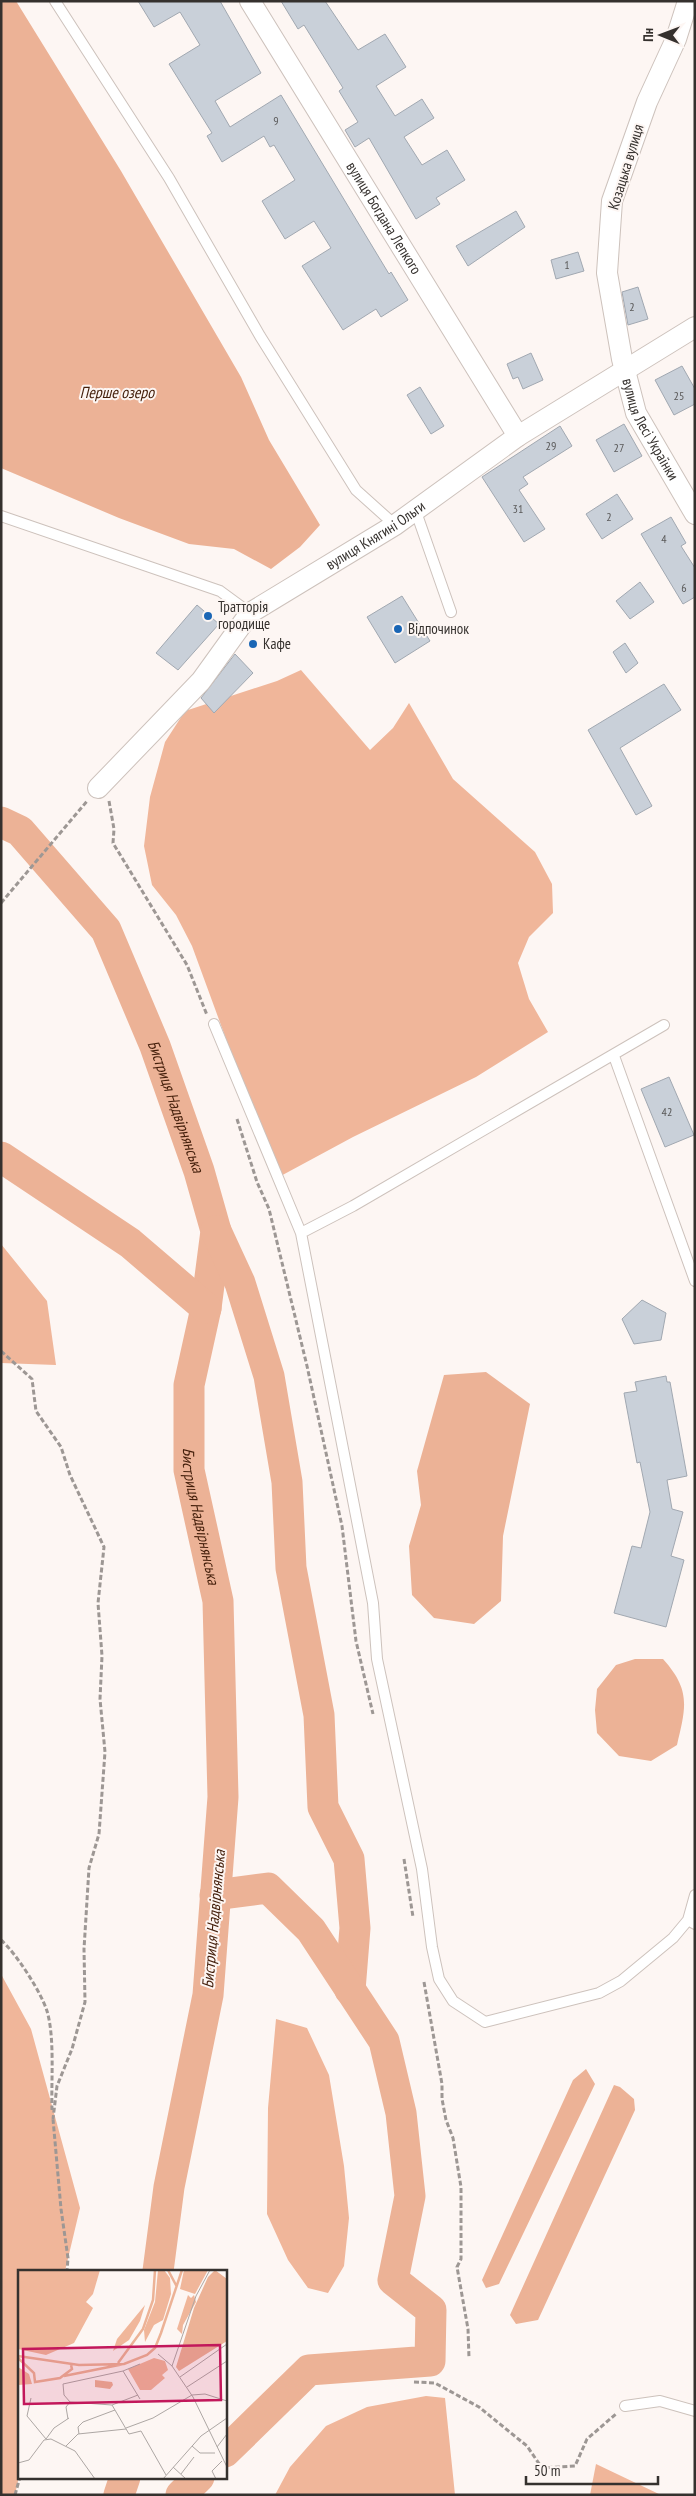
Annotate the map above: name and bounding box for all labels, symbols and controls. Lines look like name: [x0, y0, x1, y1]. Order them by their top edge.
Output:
north arrow: [636, 10, 686, 60]
text: Пн: [639, 28, 657, 42]
house number: 9: [273, 113, 279, 128]
street label: Козацька вулиця: [604, 122, 648, 212]
street label: вулиця Богдана Лепкого: [342, 158, 426, 278]
house number: 1: [564, 257, 570, 272]
house number: 2: [629, 299, 635, 314]
street label: вулиця Лесі Українки: [618, 376, 683, 484]
water label: Перше озеро: [80, 382, 155, 402]
house number: 25: [674, 388, 684, 403]
house number: 29: [546, 438, 556, 453]
house number: 27: [614, 440, 624, 455]
street label: вулиця Княгині Ольги: [322, 496, 429, 574]
house number: 31: [513, 501, 523, 516]
house number: 2: [606, 509, 612, 524]
house number: 4: [661, 531, 667, 546]
house number: 6: [681, 580, 687, 595]
place label: Тратторія городище: [218, 597, 270, 633]
marker: Тратторія городище: [202, 610, 214, 622]
place label: Відпочинок: [408, 619, 469, 638]
marker: Відпочинок: [392, 623, 404, 635]
place label: Кафе: [263, 634, 291, 653]
marker: Кафе: [247, 638, 259, 650]
water label: Бистриця Надвірнянська: [144, 1037, 209, 1177]
house number: 42: [662, 1104, 672, 1119]
water label: Бистриця Надвірнянська: [179, 1448, 224, 1588]
water label: Бистриця Надвірнянська: [197, 1847, 229, 1989]
inset map: [18, 2270, 226, 2478]
scale bar: [526, 2454, 658, 2486]
text: 50 m: [534, 2461, 560, 2480]

